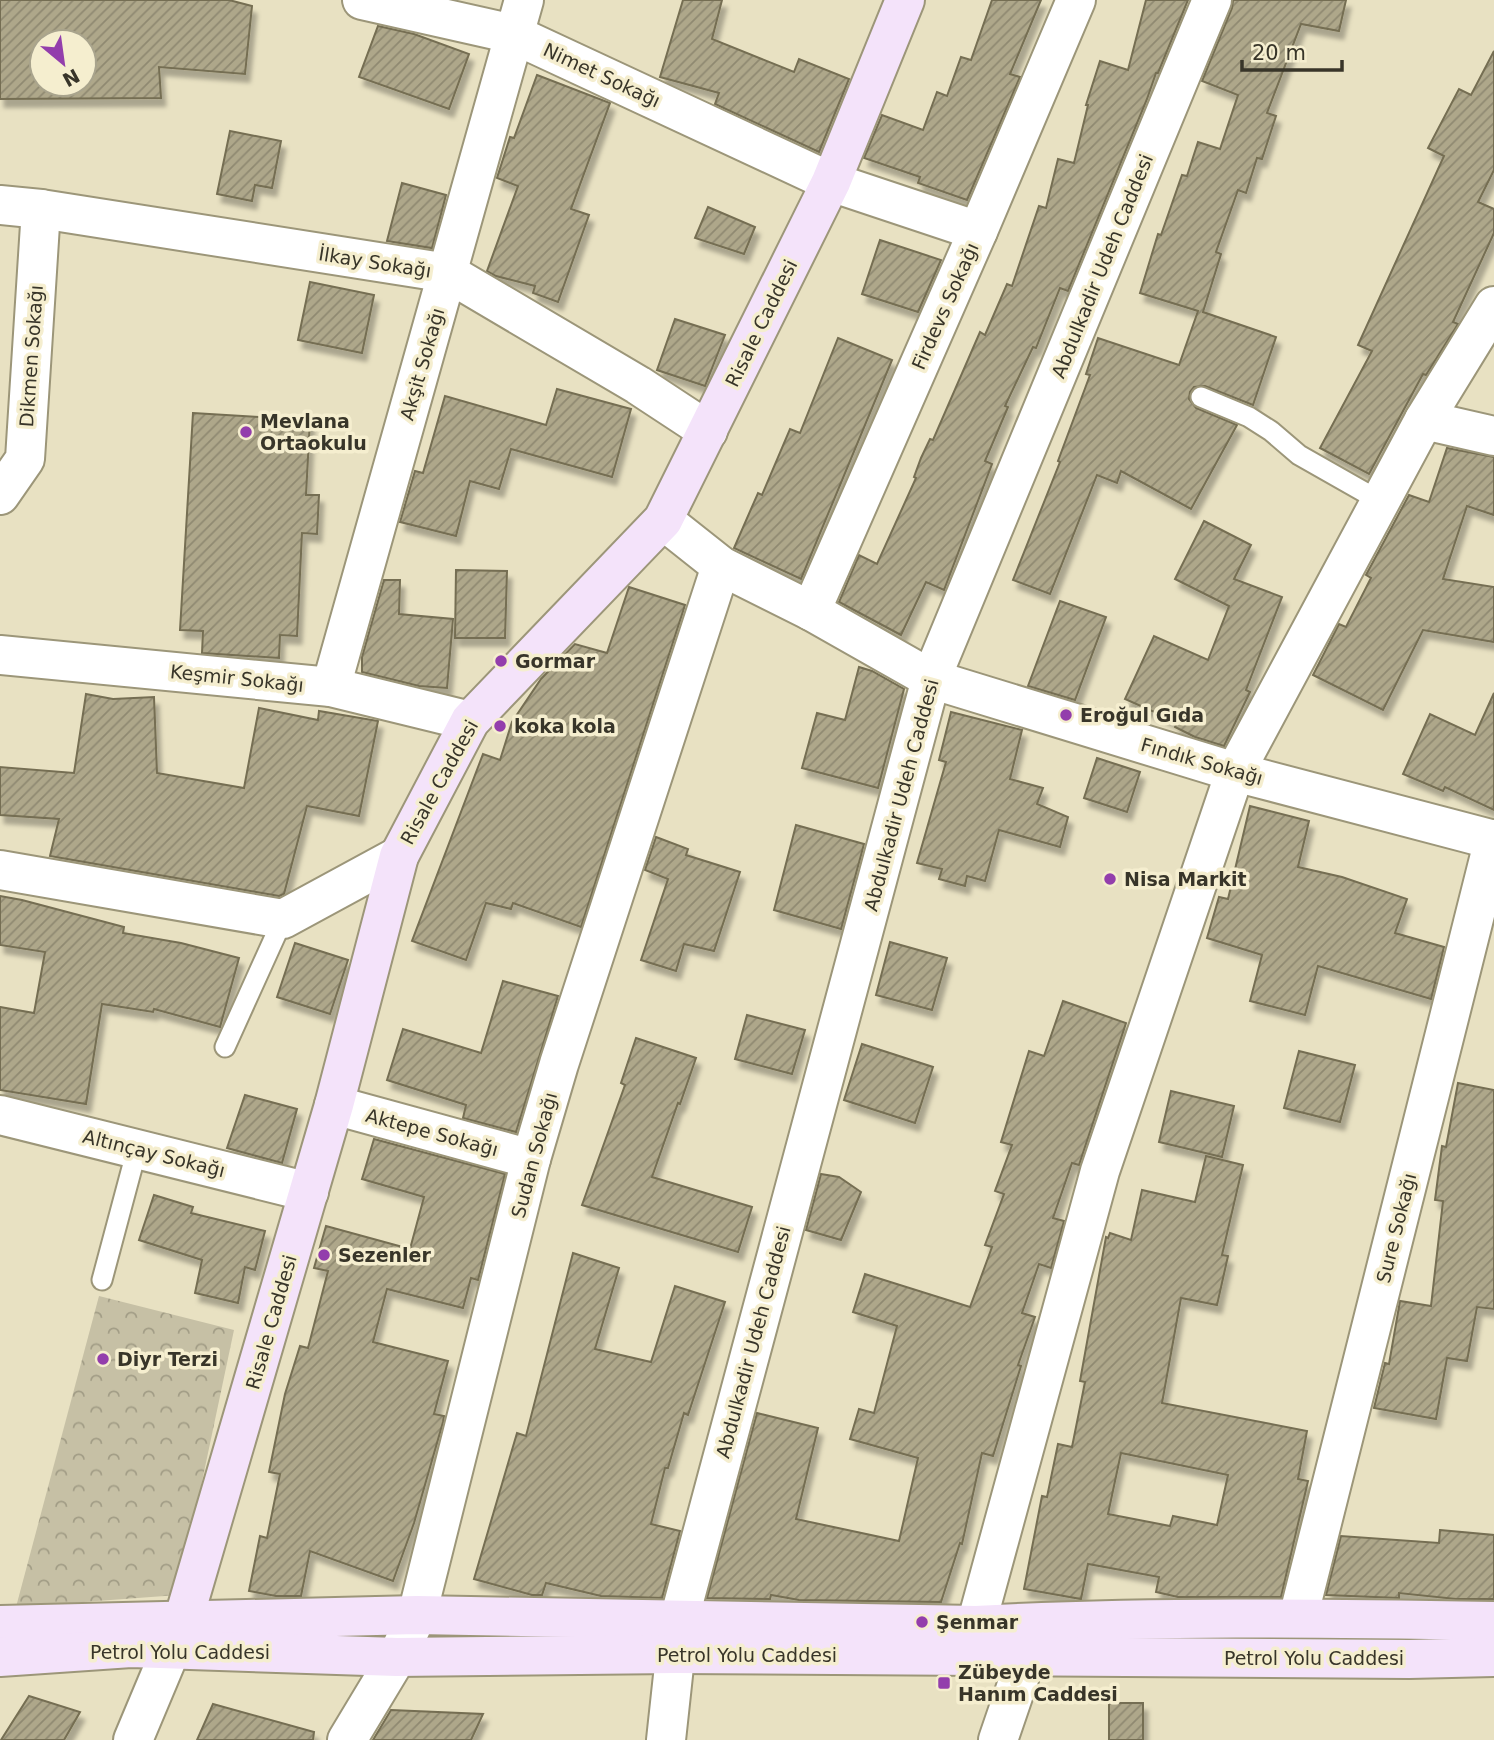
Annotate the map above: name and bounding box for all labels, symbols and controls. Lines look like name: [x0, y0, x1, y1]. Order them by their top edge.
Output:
north arrow: [28, 28, 98, 98]
scale bar: [1242, 28, 1342, 72]
street label: Nimet Sokağı: [540, 38, 664, 112]
text: 20 m: [1252, 41, 1306, 65]
text: N: [59, 64, 84, 91]
street label: Abdulkadir Udeh Caddesi: [1047, 151, 1157, 381]
street label: Firdevs Sokağı: [907, 239, 983, 373]
street label: İlkay Sokağı: [317, 242, 433, 282]
street label: Risale Caddesi: [721, 256, 801, 390]
street label: Dikmen Sokağı: [15, 284, 47, 428]
street label: Akşit Sokağı: [395, 305, 449, 423]
place label: Mevlana Ortaokulu: [260, 410, 367, 454]
marker: Mevlana Ortaokulu: [238, 424, 254, 440]
place label: Gormar: [515, 650, 596, 672]
marker: Gormar: [493, 653, 509, 669]
street label: Keşmir Sokağı: [169, 660, 305, 696]
street label: Abdulkadir Udeh Caddesi: [859, 676, 943, 914]
place label: Eroğul Gıda: [1080, 704, 1204, 726]
marker: Eroğul Gıda: [1058, 707, 1074, 723]
place label: koka kola: [514, 715, 616, 737]
street label: Risale Caddesi: [396, 716, 482, 848]
marker: koka kola: [492, 718, 508, 734]
street label: Fındık Sokağı: [1138, 733, 1266, 789]
place label: Nisa Markit: [1124, 868, 1247, 890]
marker: Nisa Markit: [1102, 871, 1118, 887]
street label: Sudan Sokağı: [507, 1090, 561, 1220]
street label: Aktepe Sokağı: [363, 1104, 501, 1160]
street label: Altınçay Sokağı: [81, 1125, 227, 1181]
street label: Sure Sokağı: [1372, 1171, 1420, 1285]
street label: Abdulkadir Udeh Caddesi: [711, 1223, 795, 1461]
place label: Sezenler: [338, 1244, 431, 1266]
marker: Sezenler: [316, 1247, 332, 1263]
street label: Risale Caddesi: [241, 1252, 301, 1392]
place label: Diyr Terzi: [117, 1348, 218, 1370]
marker: Diyr Terzi: [95, 1351, 111, 1367]
place label: Şenmar: [936, 1611, 1019, 1633]
marker: Şenmar: [914, 1614, 930, 1630]
street label: Petrol Yolu Caddesi: [90, 1641, 270, 1663]
street label: Petrol Yolu Caddesi: [657, 1644, 837, 1666]
street label: Petrol Yolu Caddesi: [1224, 1647, 1404, 1669]
place label: Zübeyde Hanım Caddesi: [958, 1661, 1118, 1705]
marker: Zübeyde Hanım Caddesi: [936, 1675, 952, 1691]

